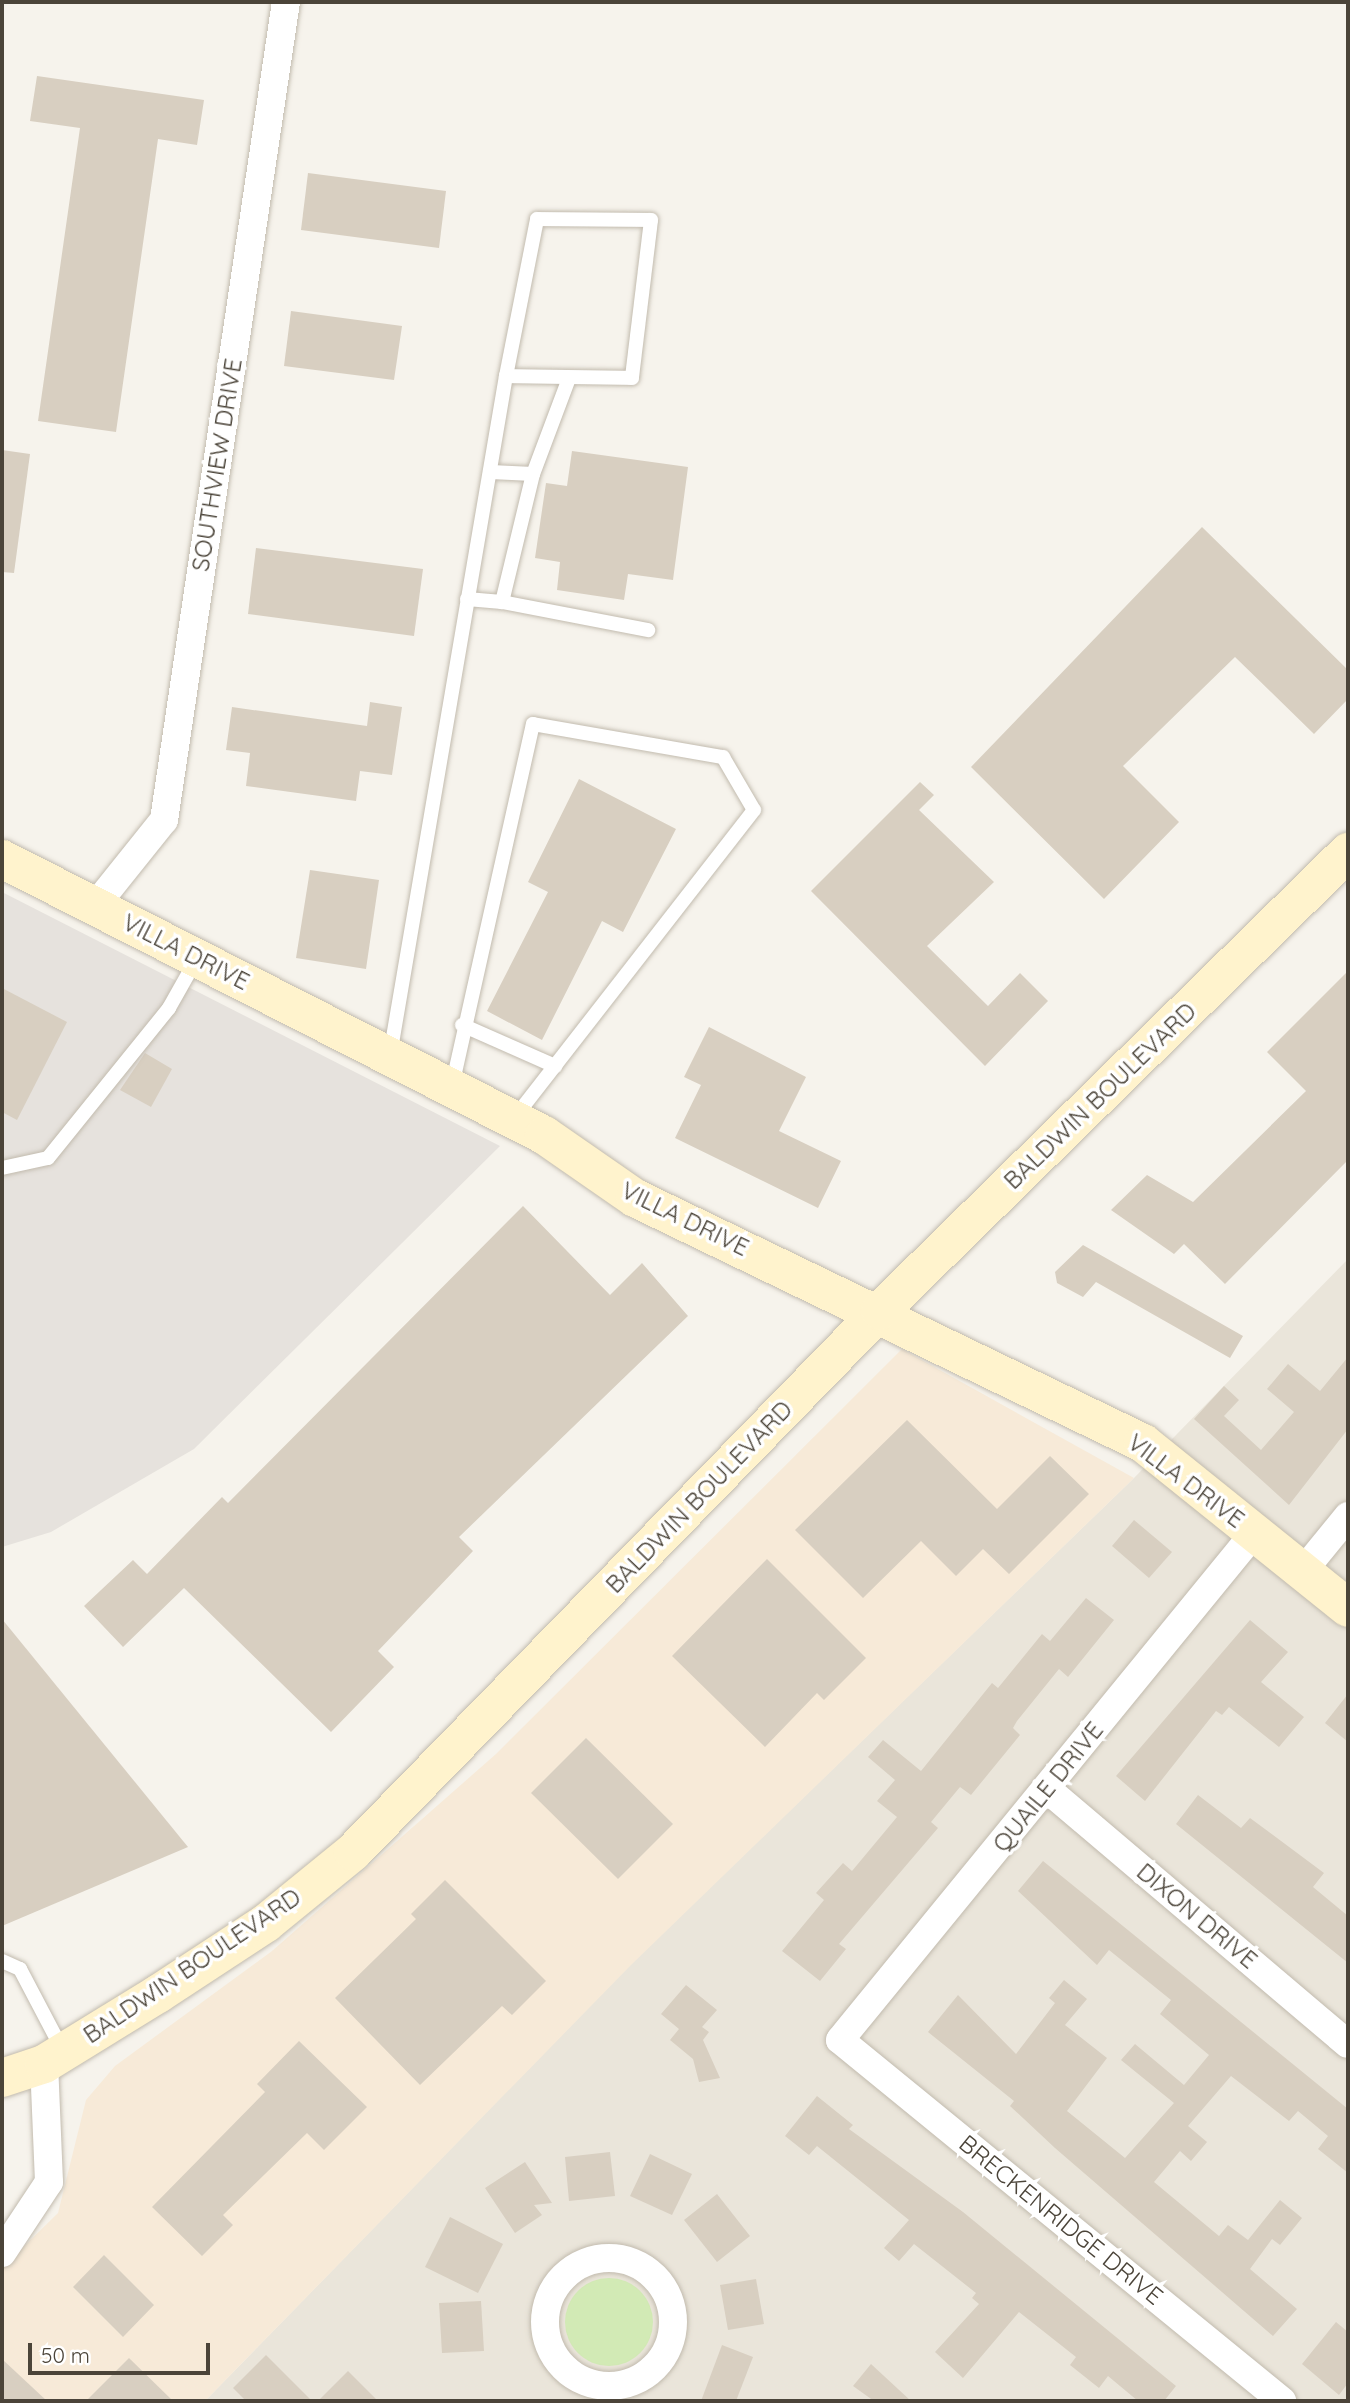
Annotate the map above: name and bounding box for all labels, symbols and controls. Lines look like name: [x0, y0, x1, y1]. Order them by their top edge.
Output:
street label: SOUTHVIEW DRIVE: [186, 357, 248, 573]
street label: VILLA DRIVE: [118, 908, 254, 996]
street label: BALDWIN BOULEVARD: [998, 997, 1202, 1195]
street label: VILLA DRIVE: [616, 1176, 754, 1262]
street label: BALDWIN BOULEVARD: [600, 1395, 798, 1599]
street label: VILLA DRIVE: [1122, 1428, 1250, 1534]
street label: QUAILE DRIVE: [987, 1716, 1109, 1858]
street label: DIXON DRIVE: [1131, 1857, 1263, 1975]
street label: BALDWIN BOULEVARD: [78, 1883, 306, 2049]
street label: BRECKENRIDGE DRIVE: [953, 2129, 1169, 2311]
scale bar: [32, 2330, 214, 2374]
text: 50 m: [41, 2342, 90, 2368]

